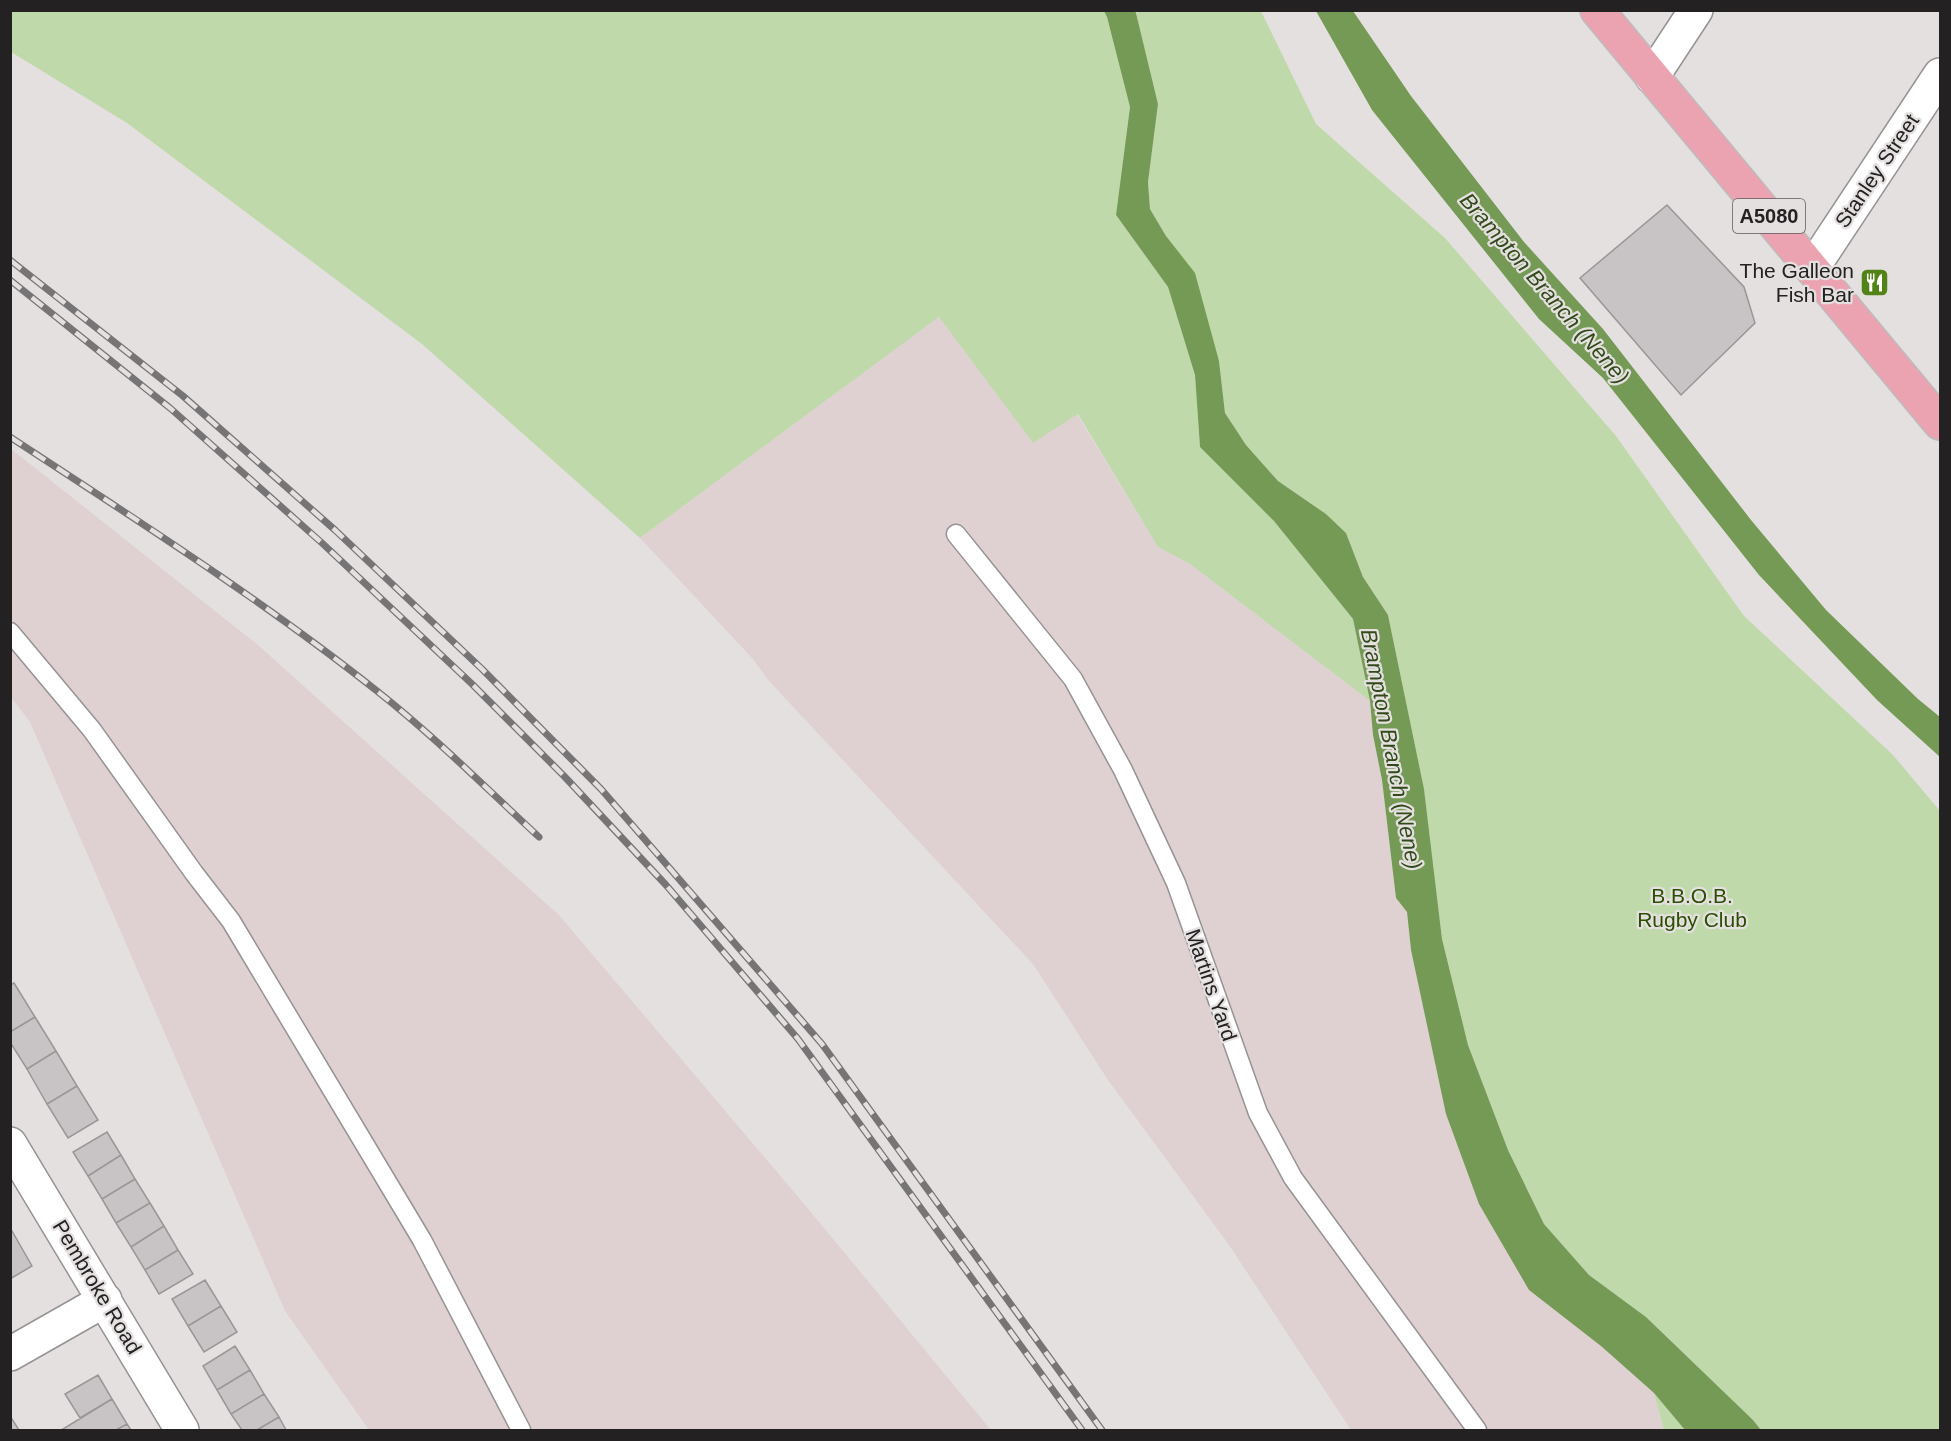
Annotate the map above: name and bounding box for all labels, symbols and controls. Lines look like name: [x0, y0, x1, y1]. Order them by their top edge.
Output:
street label: Stanley Street: [1830, 109, 1923, 232]
water label: Brampton Branch (Nene): [1455, 188, 1634, 389]
road number: A5080: [1733, 199, 1805, 233]
place label: The Galleon Fish Bar: [1740, 259, 1854, 306]
restaurant icon: The Galleon Fish Bar: [1859, 267, 1891, 299]
water label: Brampton Branch (Nene): [1356, 627, 1427, 872]
park label: B.B.O.B. Rugby Club: [1637, 884, 1747, 931]
street label: Martins Yard: [1182, 926, 1241, 1044]
street label: Pembroke Road: [48, 1216, 146, 1358]

